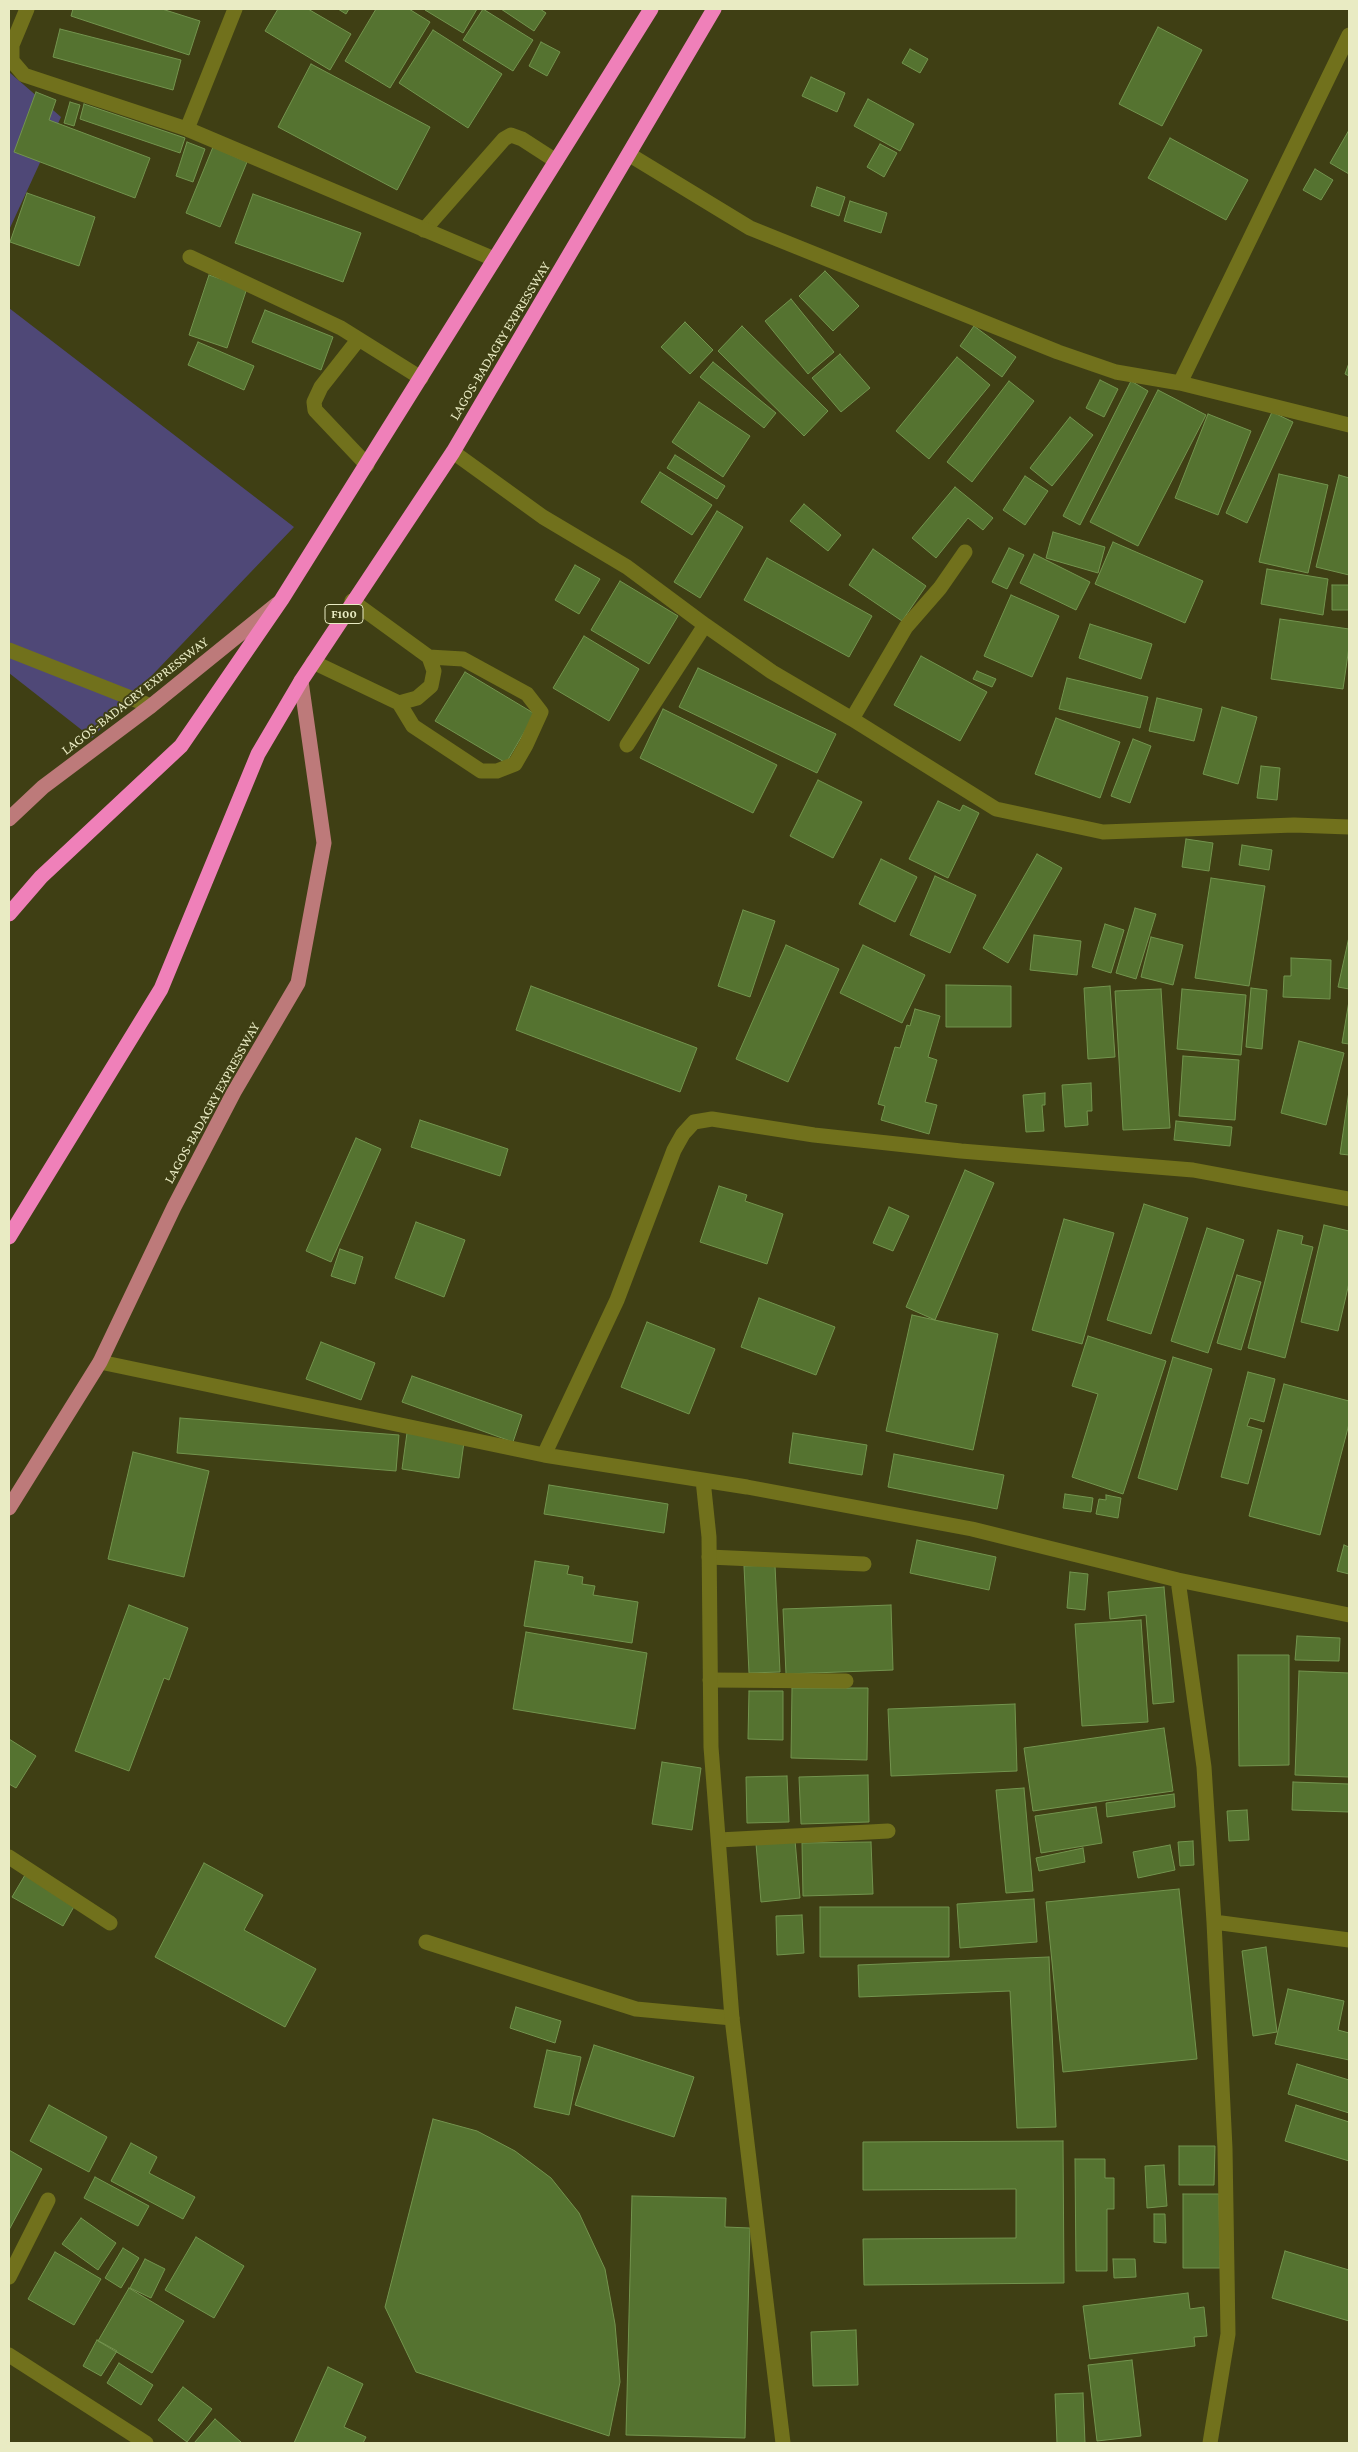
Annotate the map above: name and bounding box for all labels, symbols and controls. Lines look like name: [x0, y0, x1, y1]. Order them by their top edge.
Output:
street label: LAGOS-BADAGRY EXPRESSWAY: [446, 259, 554, 423]
road number: F100: [325, 604, 363, 624]
street label: LAGOS-BADAGRY EXPRESSWAY: [58, 633, 212, 759]
street label: LAGOS-BADAGRY EXPRESSWAY: [161, 1019, 263, 1187]

